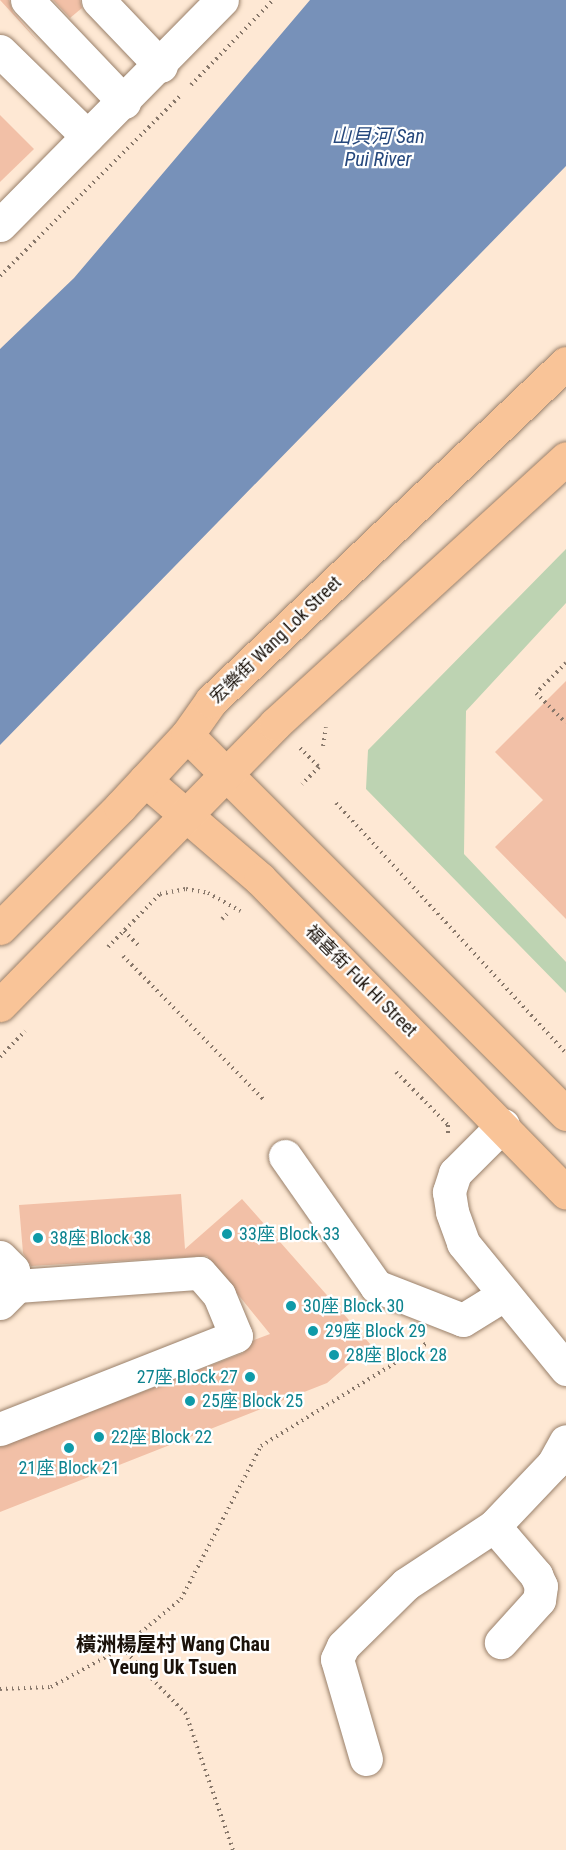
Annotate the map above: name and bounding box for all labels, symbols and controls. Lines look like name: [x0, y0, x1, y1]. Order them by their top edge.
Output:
water label: 山貝河 San Pui River: [331, 124, 425, 171]
street label: 宏樂街 Wang Lok Street: [206, 572, 346, 708]
street label: 福喜街 Fuk Hi Street: [301, 921, 421, 1041]
place label: 33座 Block 33: [239, 1223, 340, 1245]
place label: 38座 Block 38: [50, 1227, 151, 1249]
marker: 33座 Block 33: [220, 1227, 234, 1241]
marker: 38座 Block 38: [31, 1231, 45, 1245]
place label: 30座 Block 30: [303, 1295, 404, 1317]
marker: 30座 Block 30: [284, 1299, 298, 1313]
place label: 29座 Block 29: [325, 1320, 426, 1342]
marker: 29座 Block 29: [306, 1324, 320, 1338]
place label: 28座 Block 28: [346, 1344, 447, 1366]
marker: 28座 Block 28: [327, 1348, 341, 1362]
place label: 27座 Block 27: [137, 1366, 238, 1388]
marker: 27座 Block 27: [243, 1370, 257, 1384]
place label: 25座 Block 25: [202, 1390, 303, 1412]
marker: 25座 Block 25: [183, 1394, 197, 1408]
place label: 22座 Block 22: [111, 1426, 212, 1448]
marker: 22座 Block 22: [92, 1430, 106, 1444]
marker: 21座 Block 21: [62, 1441, 76, 1455]
place label: 21座 Block 21: [18, 1457, 120, 1479]
district label: 橫洲楊屋村 Wang Chau Yeung Uk Tsuen: [76, 1633, 270, 1680]

